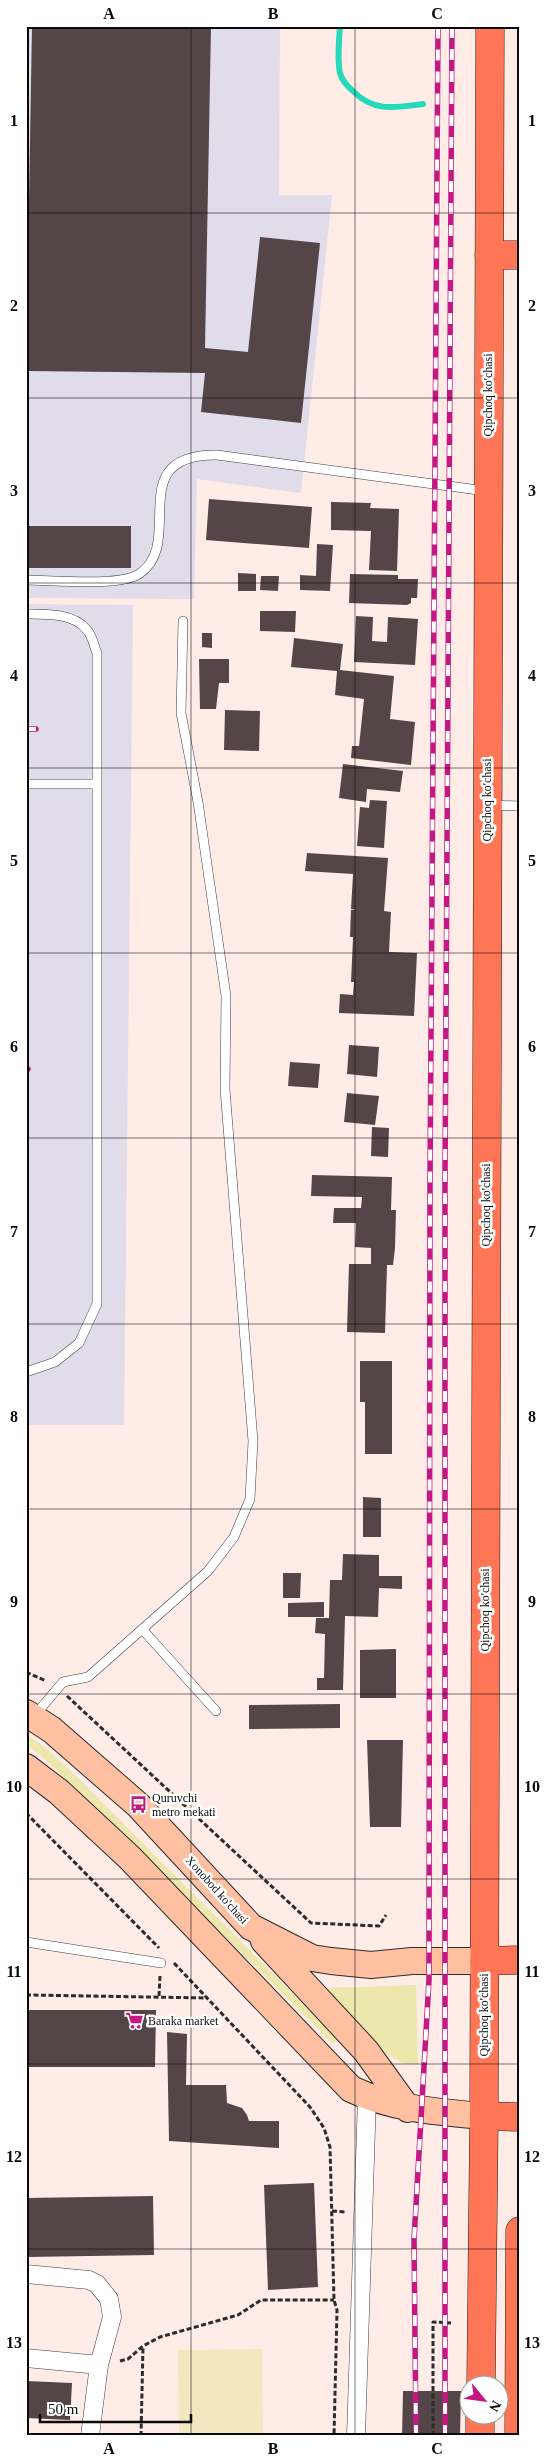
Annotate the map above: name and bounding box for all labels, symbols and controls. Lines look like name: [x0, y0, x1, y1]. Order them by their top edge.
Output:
text: A: [103, 5, 115, 22]
text: B: [268, 5, 279, 22]
text: C: [431, 5, 443, 22]
text: 1: [10, 112, 18, 129]
text: 1: [528, 112, 536, 129]
text: 2: [10, 297, 18, 314]
text: 2: [528, 297, 536, 314]
street label: Qipchoq ko'chasi: [481, 353, 495, 437]
text: 3: [10, 482, 18, 499]
text: 3: [528, 482, 536, 499]
text: 4: [10, 667, 18, 684]
text: 4: [528, 667, 536, 684]
street label: Qipchoq ko'chasi: [480, 758, 494, 842]
text: 5: [10, 852, 18, 869]
text: 5: [528, 852, 536, 869]
text: 6: [10, 1038, 18, 1055]
text: 6: [528, 1038, 536, 1055]
street label: Qipchoq ko'chasi: [479, 1163, 493, 1247]
text: 7: [10, 1223, 18, 1240]
text: 7: [528, 1223, 536, 1240]
text: 8: [10, 1408, 18, 1425]
text: 8: [528, 1408, 536, 1425]
street label: Qipchoq ko'chasi: [478, 1568, 492, 1652]
text: 9: [10, 1593, 18, 1610]
text: 9: [528, 1593, 536, 1610]
text: 10: [6, 1778, 22, 1795]
text: 10: [524, 1778, 540, 1795]
place label: Quruvchi metro mekati: [152, 1791, 216, 1819]
bus stop icon: Quruvchi metro mekati: [128, 1795, 148, 1815]
street label: Xonobod ko'chasi: [183, 1853, 252, 1927]
text: 11: [6, 1963, 22, 1980]
text: 11: [524, 1963, 540, 1980]
street label: Qipchoq ko'chasi: [477, 1973, 491, 2057]
supermarket icon: Baraka market: [124, 2011, 144, 2031]
place label: Baraka market: [148, 2014, 219, 2028]
text: 12: [6, 2148, 22, 2165]
text: 12: [524, 2148, 540, 2165]
text: 13: [6, 2334, 22, 2351]
text: 13: [524, 2334, 540, 2351]
north arrow: [458, 2374, 508, 2424]
scale bar: [40, 2392, 191, 2424]
text: N: [486, 2398, 504, 2414]
text: 50 m: [48, 2401, 79, 2417]
text: A: [103, 2440, 115, 2457]
text: B: [268, 2440, 279, 2457]
text: C: [431, 2440, 443, 2457]

